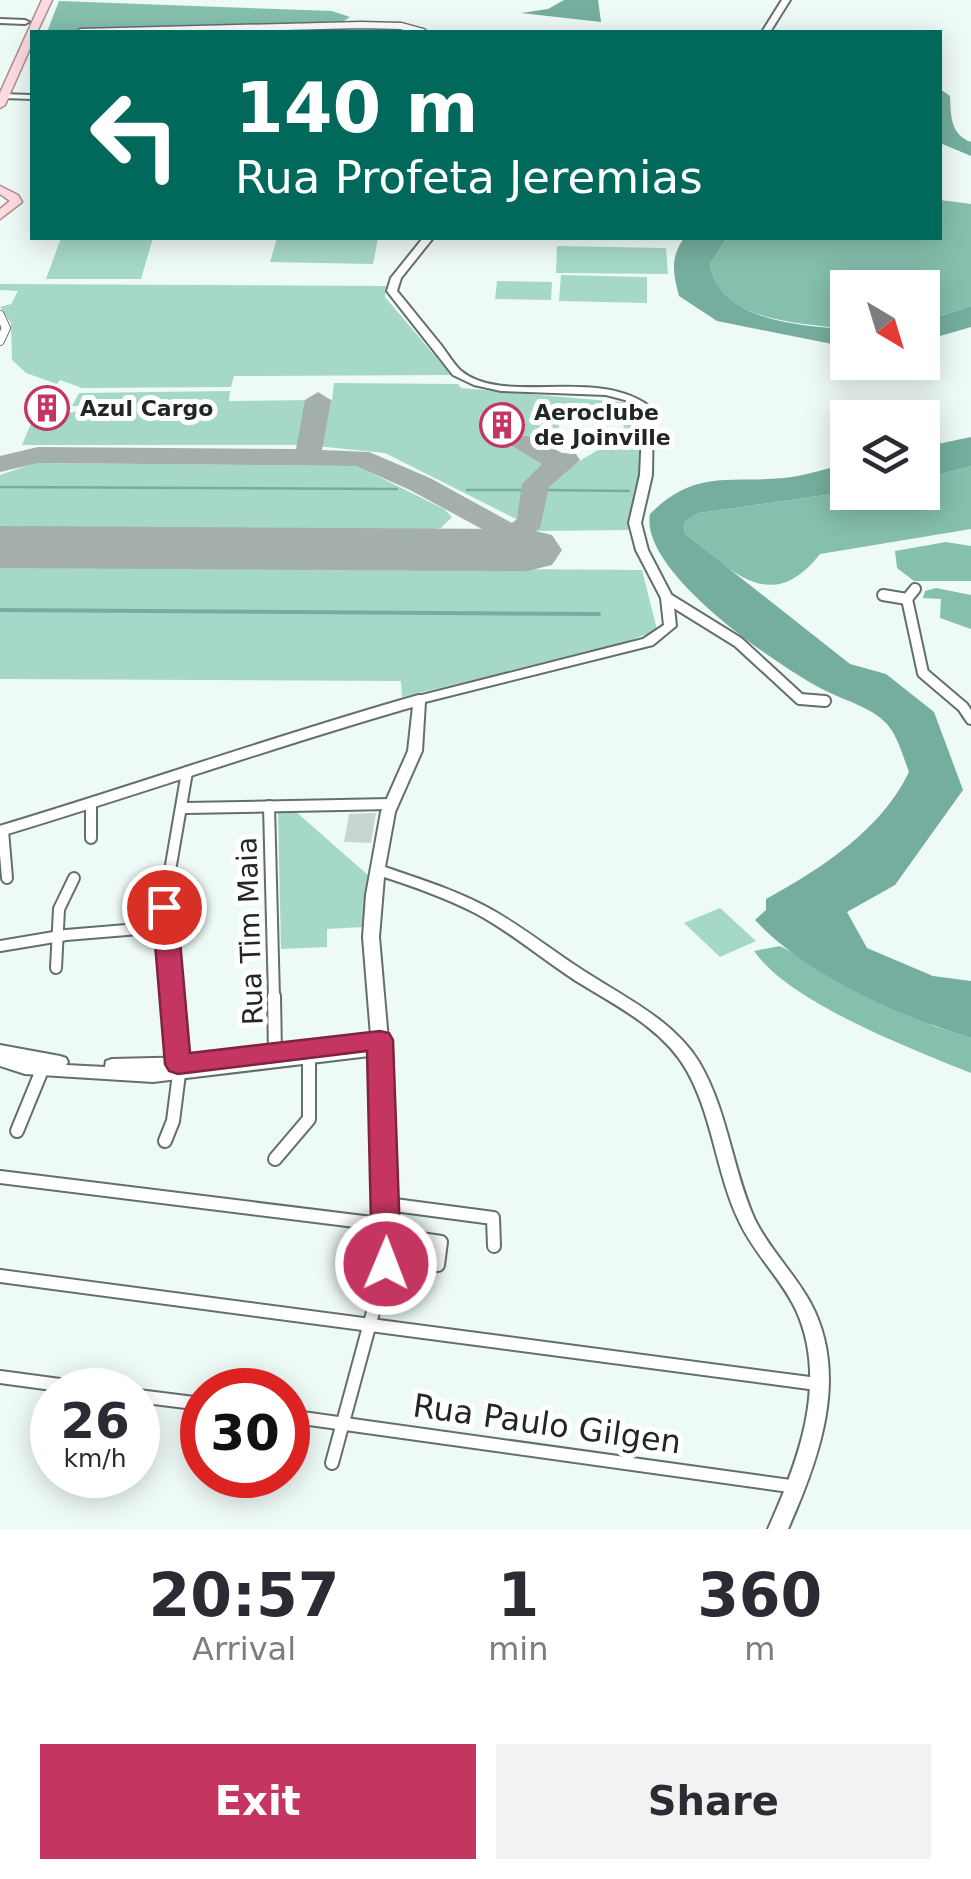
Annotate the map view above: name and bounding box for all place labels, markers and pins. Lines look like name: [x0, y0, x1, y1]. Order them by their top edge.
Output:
building icon: Azul Cargo: [24, 385, 70, 431]
place label: Azul Cargo: [80, 396, 213, 421]
place label: Aeroclube de Joinville: [534, 400, 671, 450]
building icon: Aeroclube de Joinville: [479, 402, 525, 448]
pin: [122, 865, 207, 950]

